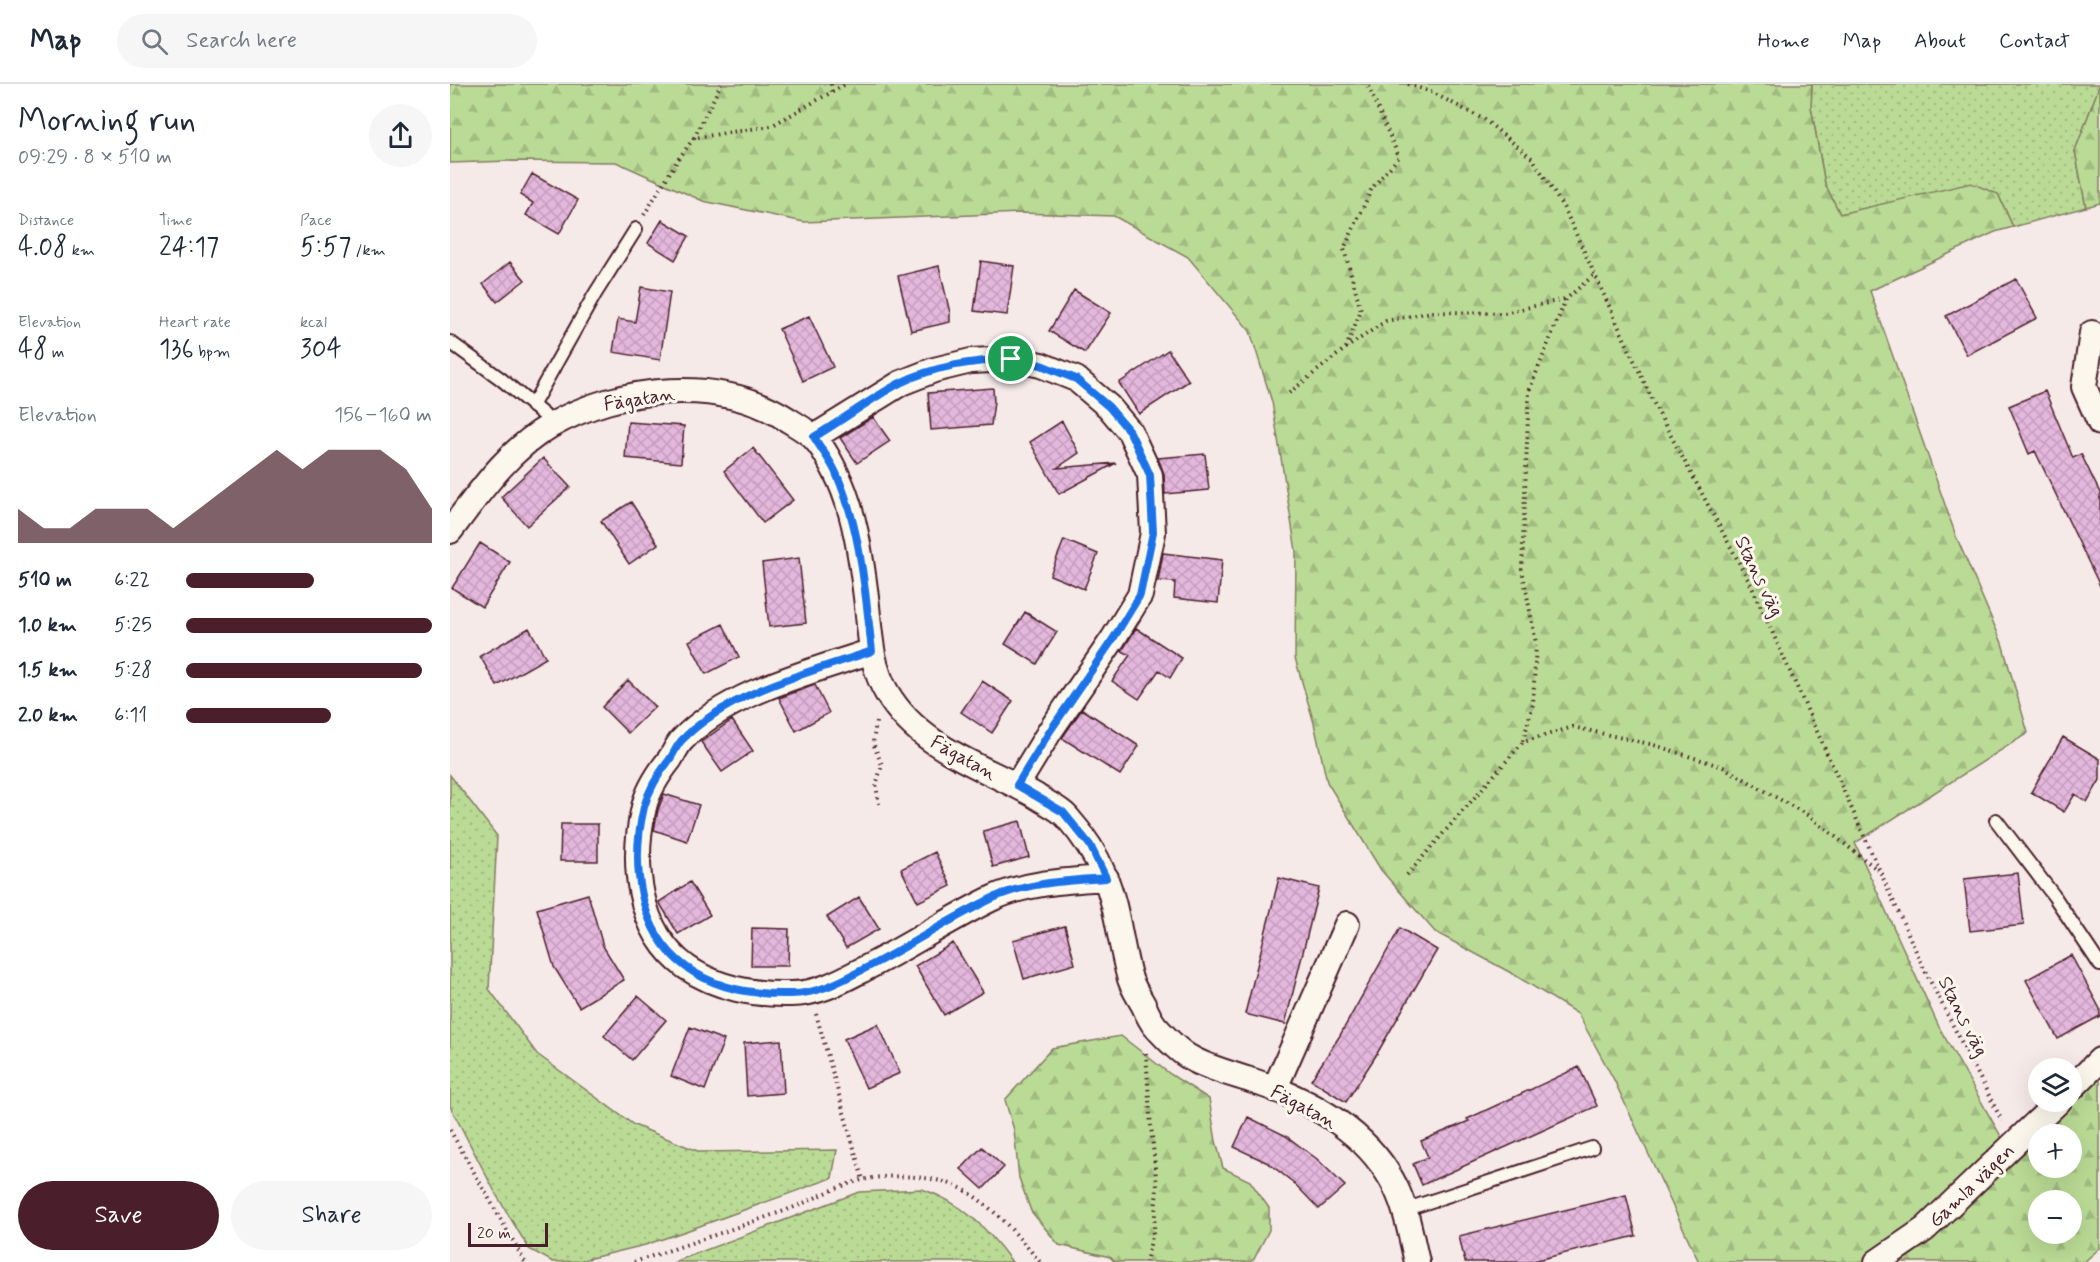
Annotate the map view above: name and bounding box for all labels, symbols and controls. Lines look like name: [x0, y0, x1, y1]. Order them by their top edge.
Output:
search box: [117, 14, 537, 68]
text: Map: [30, 23, 81, 60]
icon: search: [138, 25, 171, 58]
text: Search here: [186, 27, 297, 55]
text: Home: [1758, 27, 1810, 55]
text: Map: [1843, 27, 1881, 55]
text: About: [1914, 27, 1966, 55]
text: Contact: [1999, 27, 2070, 55]
text: Morning run: [18, 99, 196, 143]
button: share: [369, 104, 432, 167]
text: 09:29 · 8 × 510 m: [18, 144, 172, 171]
text: Distance: [18, 210, 74, 231]
text: Time: [159, 210, 193, 231]
text: Pace: [300, 210, 332, 231]
text: 4.08: [18, 231, 67, 265]
text: 24:17: [159, 231, 219, 265]
text: 5:57: [300, 231, 351, 265]
text: km: [67, 240, 95, 261]
text: /km: [351, 240, 386, 261]
text: Elevation: [18, 312, 81, 333]
text: Heart rate: [159, 312, 231, 333]
text: kcal: [300, 312, 327, 333]
text: 48: [18, 333, 47, 367]
text: 136: [159, 333, 194, 367]
text: 304: [300, 333, 342, 367]
pin: [985, 333, 1036, 384]
text: m: [47, 342, 64, 363]
text: bpm: [194, 342, 230, 363]
icon: arrive: [994, 342, 1027, 375]
street label: Fägatan: [602, 381, 677, 418]
text: Elevation: [18, 402, 97, 429]
text: 156–160 m: [334, 402, 432, 429]
street label: Stans väg: [1727, 532, 1790, 622]
text: 510 m: [18, 567, 72, 594]
text: 6:22: [114, 567, 150, 594]
text: 1.0 km: [18, 612, 77, 639]
text: 5:25: [114, 612, 152, 639]
text: 1.5 km: [18, 657, 78, 684]
text: 5:28: [114, 657, 152, 684]
text: 2.0 km: [18, 702, 78, 729]
text: 6:11: [114, 702, 147, 729]
street label: Fägatan: [925, 729, 1001, 788]
street label: Stans väg: [1931, 972, 1994, 1062]
map controls: [2028, 1058, 2082, 1244]
button: layers: [2028, 1058, 2082, 1112]
street label: Fägatan: [1265, 1079, 1341, 1136]
button: +: [2028, 1124, 2082, 1178]
street label: Gamla vägen: [1923, 1138, 2021, 1234]
button: Save: [18, 1181, 219, 1250]
button: Share: [231, 1181, 432, 1250]
button: −: [2028, 1190, 2082, 1244]
scale bar: [468, 1220, 548, 1248]
text: 20 m: [477, 1223, 511, 1244]

